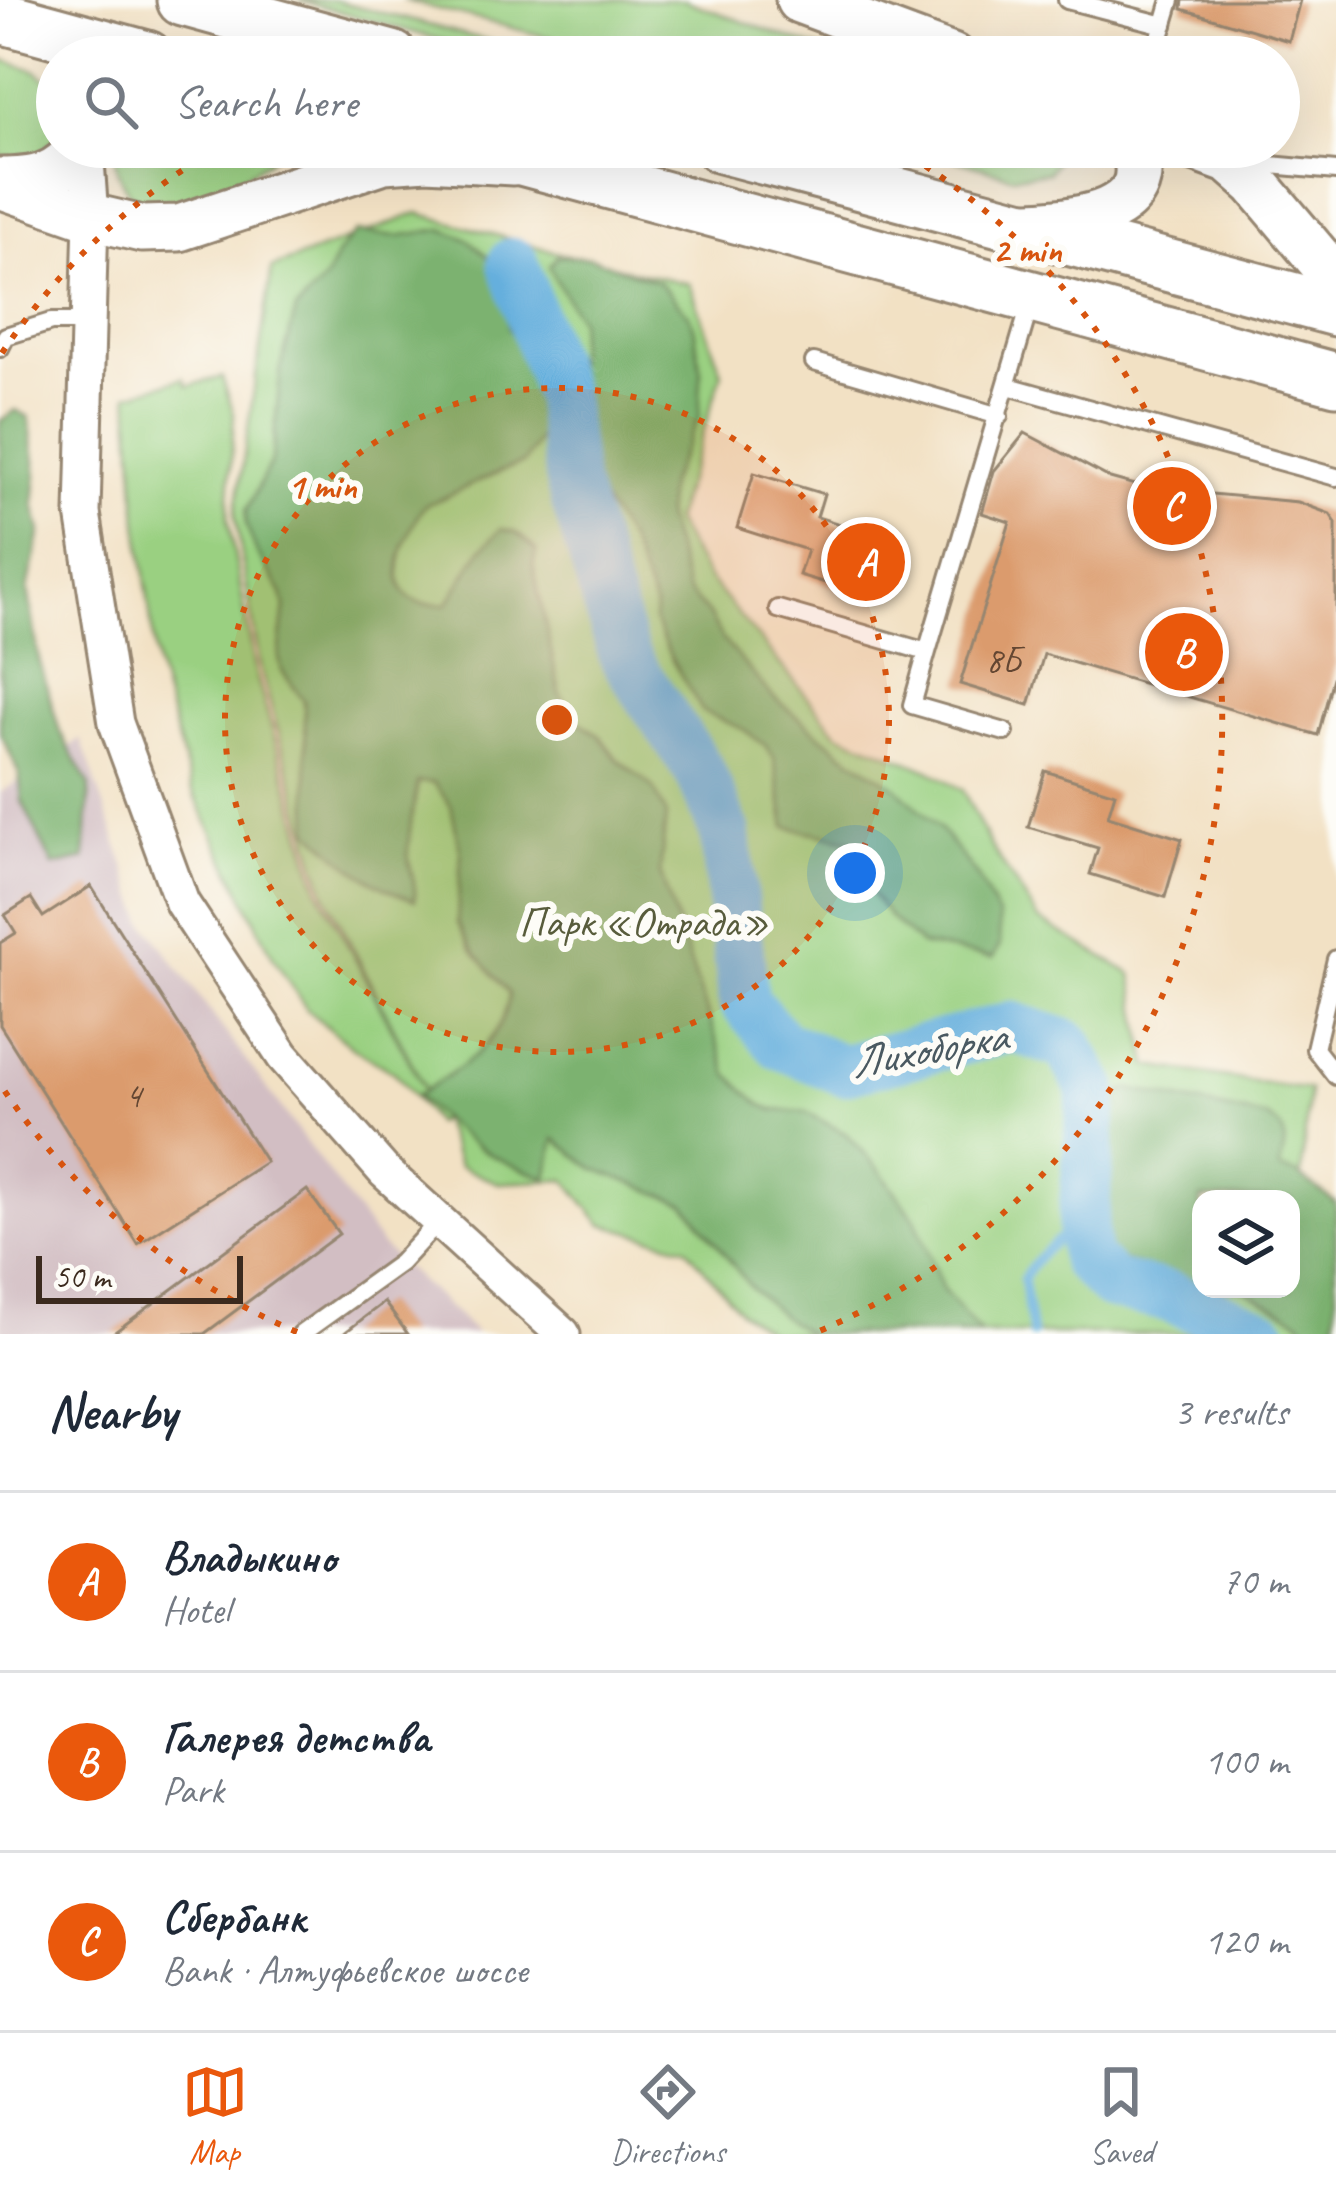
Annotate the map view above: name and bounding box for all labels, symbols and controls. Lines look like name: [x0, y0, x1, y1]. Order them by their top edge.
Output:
search box: [36, 36, 1300, 168]
icon: search: [78, 69, 144, 135]
text: Search here: [174, 74, 357, 131]
text: 2 min: [993, 227, 1063, 273]
pin: C: [1133, 461, 1211, 551]
text: 1 min: [288, 463, 358, 509]
pin: A: [827, 517, 905, 607]
pin: B: [1145, 607, 1223, 697]
house number: 8Б: [986, 637, 1026, 683]
centre of rings: [536, 699, 578, 741]
your location: [825, 843, 885, 903]
park label: Парк «Отрада»: [519, 896, 769, 949]
water label: Лихоборка: [846, 1007, 1015, 1091]
house number: 4: [125, 1072, 145, 1118]
map controls: [1192, 1190, 1300, 1298]
button: layers: [1192, 1190, 1300, 1298]
scale bar: [36, 1250, 243, 1303]
text: 50 m: [54, 1256, 110, 1298]
text: Nearby: [48, 1380, 176, 1444]
text: 3 results: [1174, 1388, 1288, 1437]
text: Владыкино: [162, 1529, 336, 1586]
text: A: [77, 1557, 97, 1606]
text: 70 m: [1222, 1557, 1288, 1606]
text: Hotel: [162, 1586, 230, 1635]
text: Галерея детства: [162, 1709, 430, 1766]
text: B: [77, 1737, 97, 1786]
text: 100 m: [1204, 1737, 1288, 1786]
text: Park: [162, 1766, 224, 1815]
text: Сбербанк: [162, 1889, 306, 1946]
text: C: [78, 1917, 96, 1966]
text: 120 m: [1204, 1917, 1288, 1966]
text: Bank · Алтуфьевское шоссе: [162, 1946, 528, 1995]
tab: Map: [182, 2059, 248, 2173]
tab: Directions: [611, 2059, 725, 2173]
tab: Saved: [1088, 2059, 1154, 2173]

